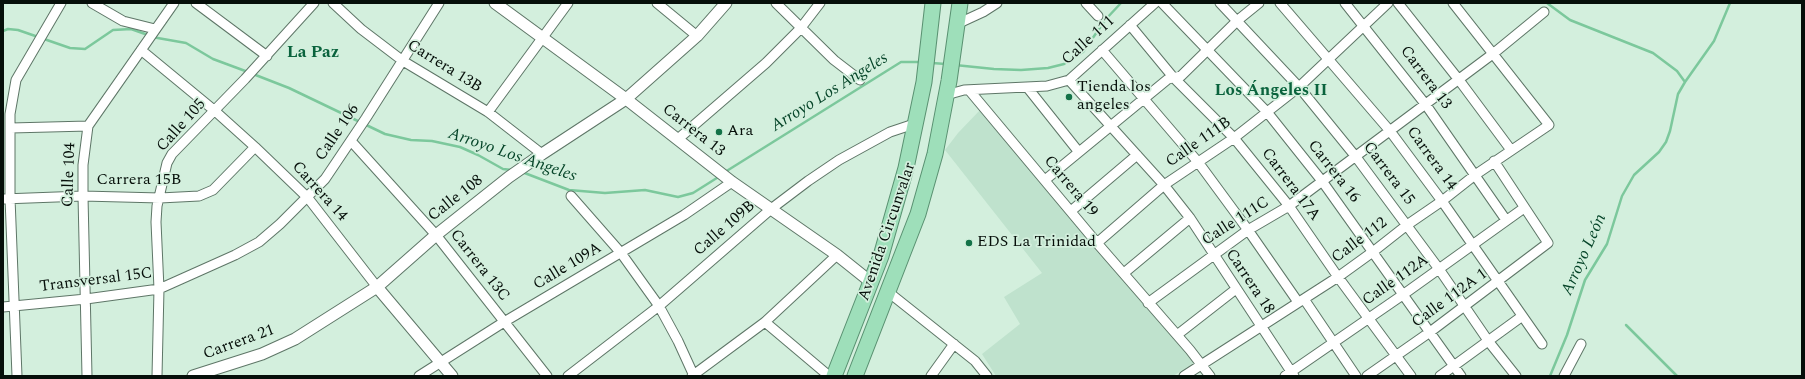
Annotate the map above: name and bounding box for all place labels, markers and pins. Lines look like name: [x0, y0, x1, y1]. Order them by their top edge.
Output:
place label: Tienda los angeles: [1077, 78, 1151, 116]
marker: Tienda los angeles: [1064, 92, 1074, 102]
place label: Ara: [727, 122, 753, 142]
marker: Ara: [714, 127, 724, 137]
place label: EDS La Trinidad: [977, 233, 1096, 253]
marker: EDS La Trinidad: [964, 238, 974, 248]

